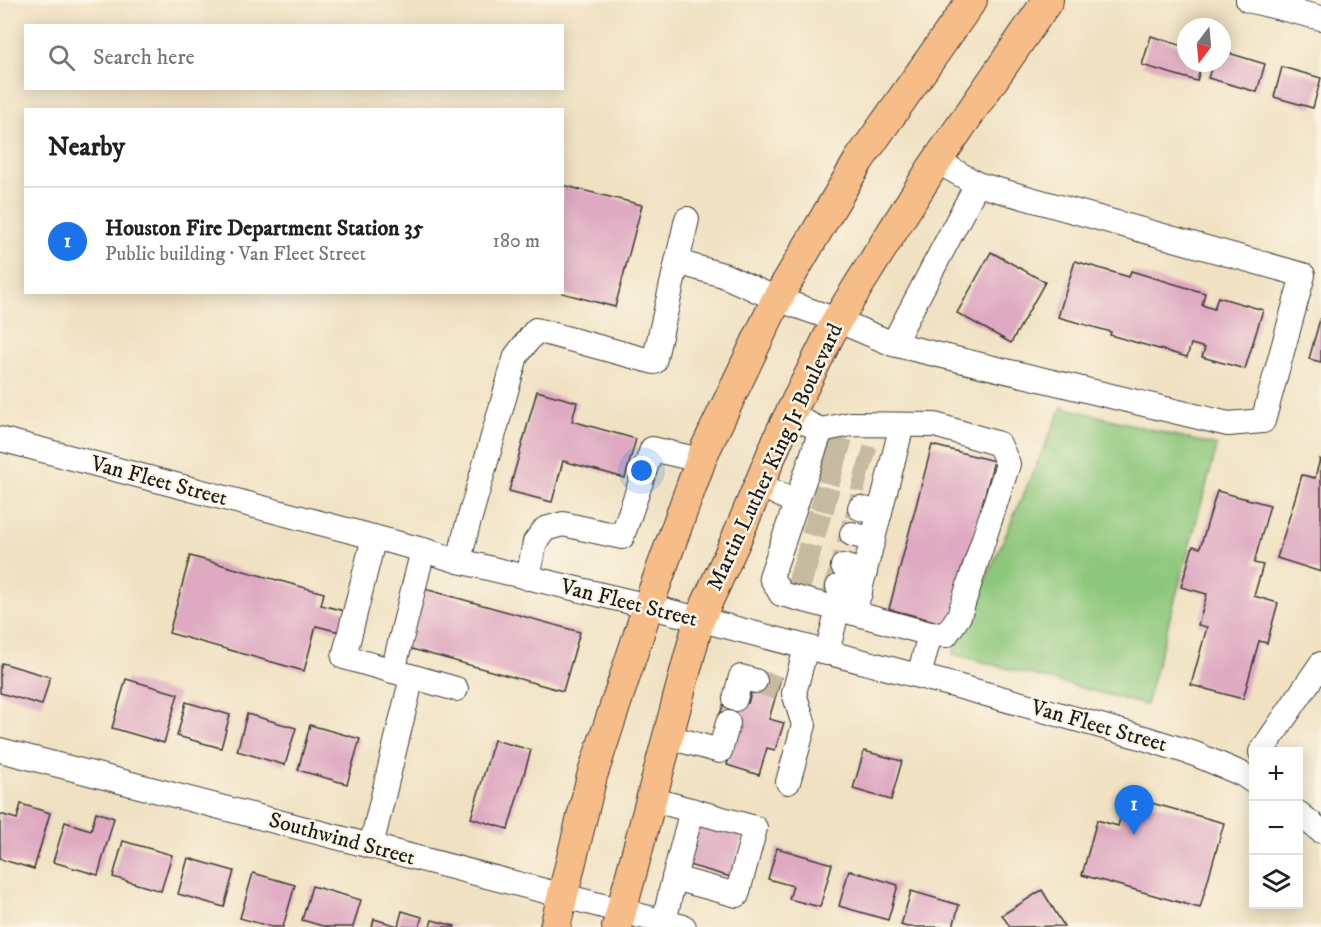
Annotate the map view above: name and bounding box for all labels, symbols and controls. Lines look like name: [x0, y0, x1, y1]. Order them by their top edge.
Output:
north arrow: [1177, 18, 1231, 72]
search box: [24, 24, 564, 90]
icon: search: [45, 41, 78, 74]
text: Search here: [93, 44, 195, 71]
text: Nearby: [48, 131, 125, 164]
text: Houston Fire Department Station 35: [105, 215, 423, 242]
text: 1: [64, 229, 71, 254]
text: 180 m: [493, 229, 540, 254]
text: Public building · Van Fleet Street: [105, 242, 366, 267]
street label: Martin Luther King Jr Boulevard: [701, 319, 849, 595]
street label: Van Fleet Street: [87, 450, 230, 512]
your location: [627, 456, 656, 485]
street label: Van Fleet Street: [557, 573, 700, 633]
street label: Van Fleet Street: [1027, 693, 1170, 758]
map controls: [1249, 747, 1303, 909]
button: +: [1249, 747, 1303, 801]
pin: 1: [1114, 786, 1154, 835]
button: −: [1249, 801, 1303, 855]
street label: Southwind Street: [266, 807, 418, 871]
button: layers: [1249, 855, 1303, 909]

